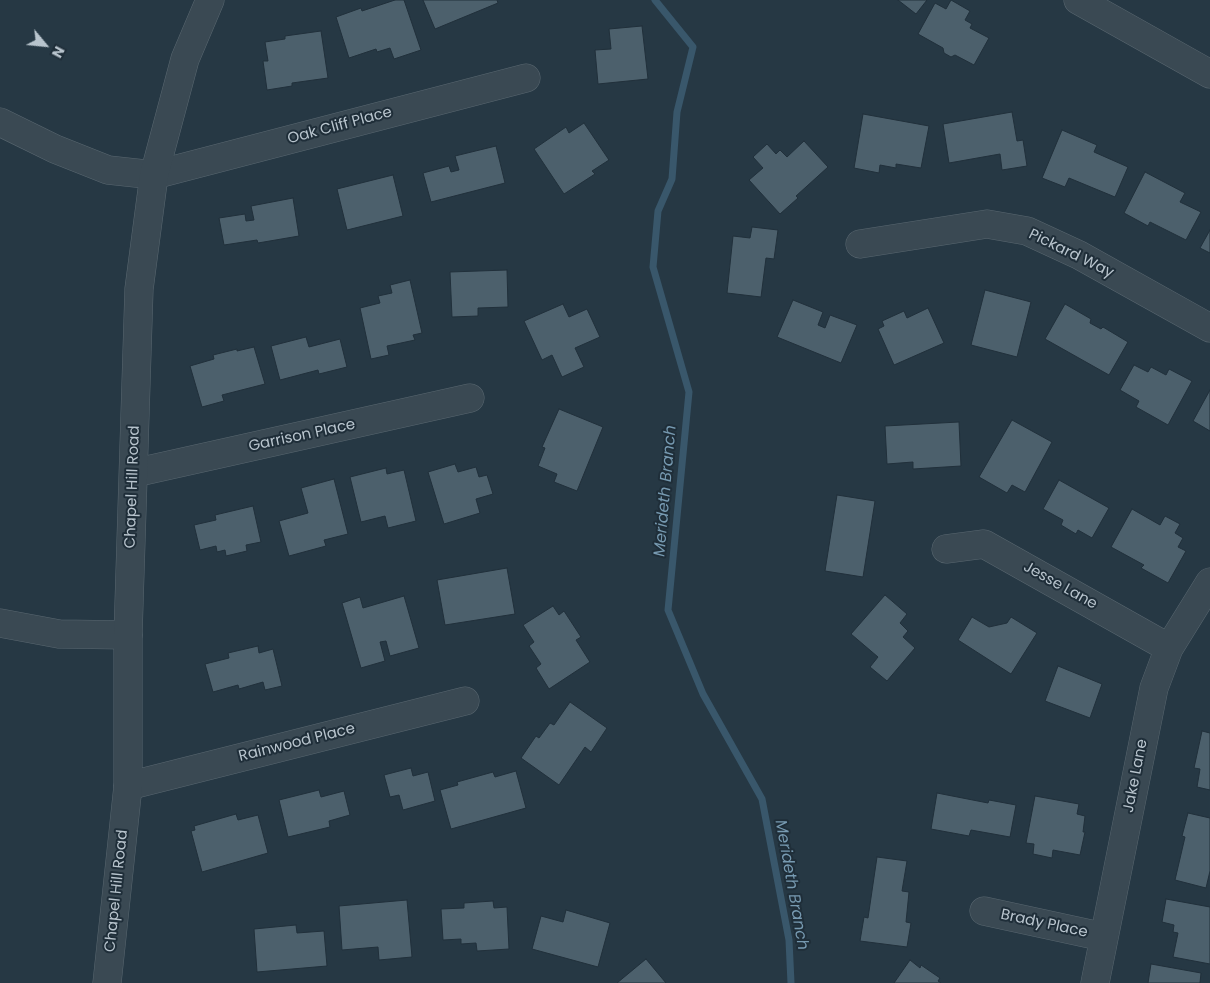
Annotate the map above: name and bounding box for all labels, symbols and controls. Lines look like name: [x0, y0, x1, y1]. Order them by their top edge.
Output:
north arrow: [20, 20, 70, 70]
text: N: [47, 43, 70, 61]
street label: Oak Cliff Place: [286, 103, 394, 149]
street label: Pickard Way: [1026, 226, 1116, 282]
street label: Garrison Place: [247, 416, 357, 456]
water label: Merideth Branch: [651, 424, 681, 558]
street label: Chapel Hill Road: [122, 425, 144, 549]
street label: Jesse Lane: [1020, 558, 1100, 614]
street label: Rainwood Place: [237, 720, 357, 766]
street label: Jake Lane: [1120, 738, 1152, 814]
water label: Merideth Branch: [770, 818, 812, 952]
street label: Chapel Hill Road: [102, 829, 132, 953]
street label: Brady Place: [999, 906, 1089, 942]

